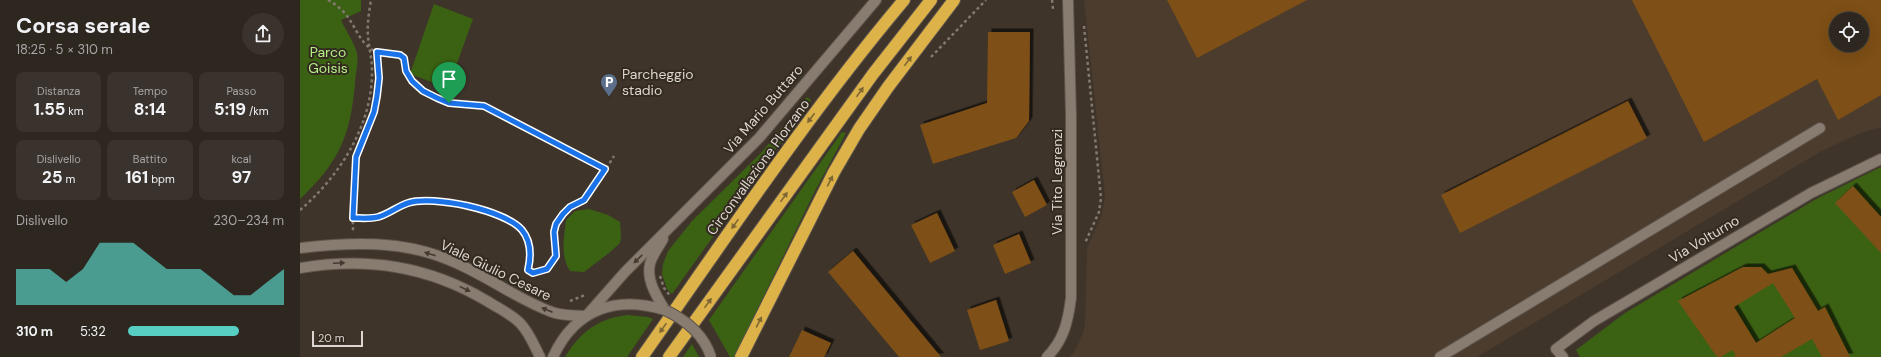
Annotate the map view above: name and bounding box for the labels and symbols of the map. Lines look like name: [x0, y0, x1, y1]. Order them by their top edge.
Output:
park label: Parco Goisis: [308, 43, 348, 77]
one-way arrow: [904, 55, 912, 66]
street label: Via Mario Buttaro: [719, 61, 807, 157]
pin: [432, 62, 466, 103]
place label: Parcheggio stadio: [622, 65, 694, 99]
parking icon: Parcheggio stadio: [599, 72, 619, 97]
one-way arrow: [856, 86, 864, 97]
street label: Circonvallazione Plorzano: [703, 95, 813, 239]
one-way arrow: [807, 113, 815, 124]
street label: Via Tito Legrenzi: [1048, 129, 1066, 235]
one-way arrow: [827, 175, 833, 187]
one-way arrow: [780, 192, 788, 202]
street label: Via Volturno: [1666, 211, 1742, 267]
one-way arrow: [731, 219, 739, 230]
street label: Viale Giulio Cesare: [438, 235, 554, 305]
one-way arrow: [424, 251, 436, 257]
one-way arrow: [633, 254, 643, 264]
one-way arrow: [333, 260, 346, 266]
one-way arrow: [459, 286, 470, 292]
one-way arrow: [704, 297, 712, 308]
one-way arrow: [541, 307, 552, 313]
one-way arrow: [756, 316, 762, 328]
one-way arrow: [658, 322, 667, 333]
scale bar: [312, 329, 363, 348]

